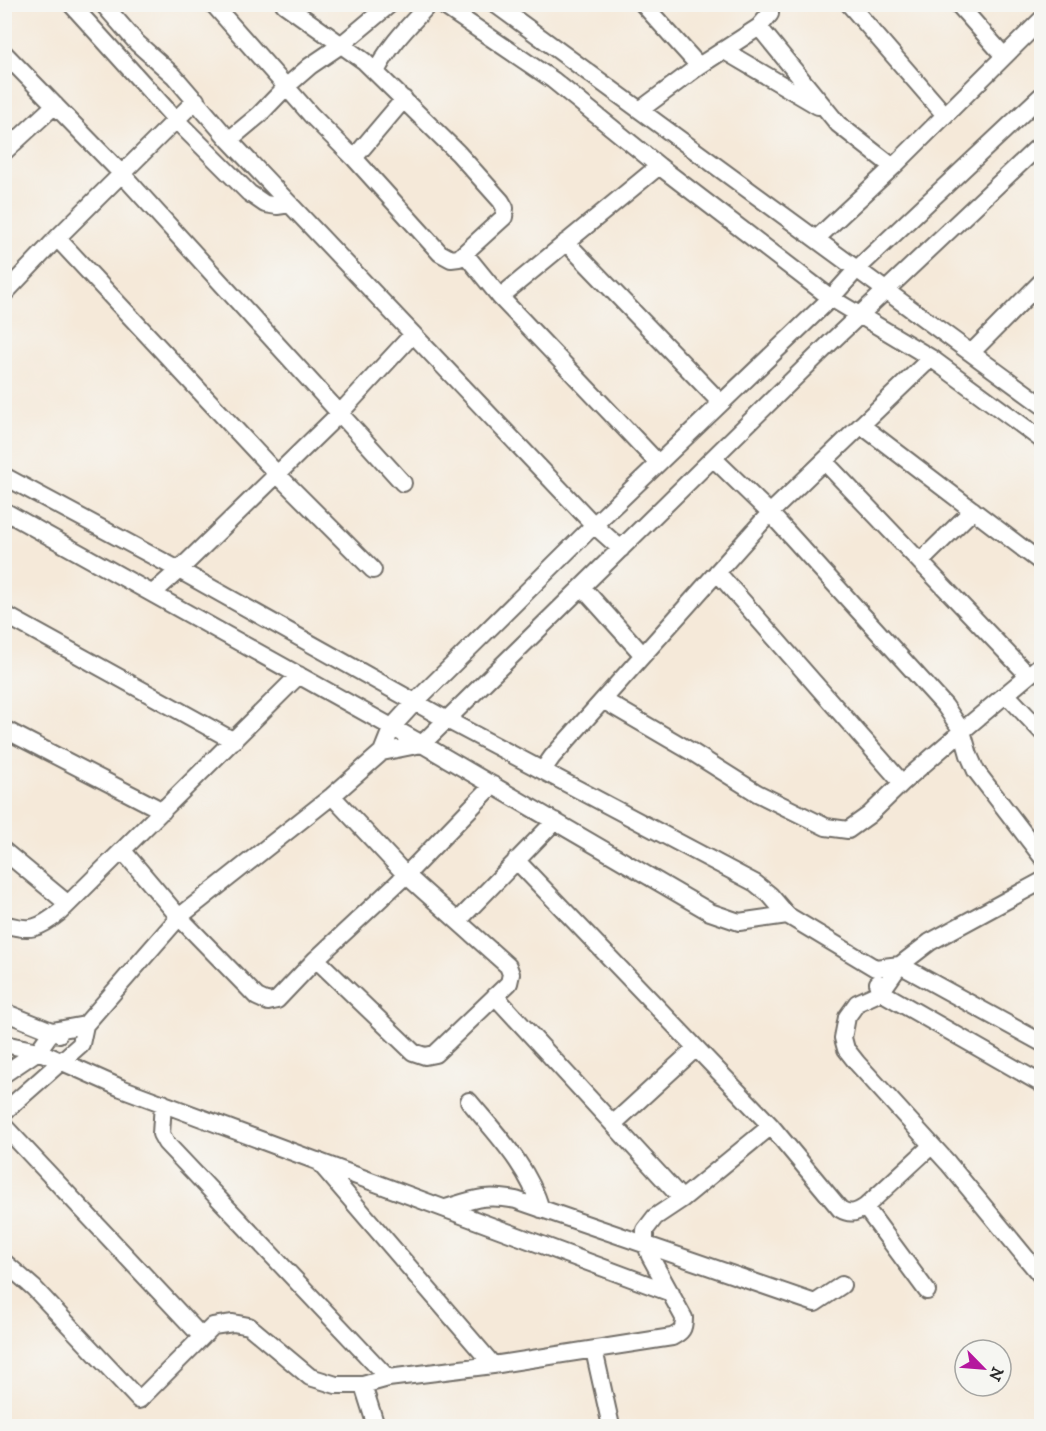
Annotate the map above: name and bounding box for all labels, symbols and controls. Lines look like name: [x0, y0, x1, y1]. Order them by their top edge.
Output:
north arrow: [953, 1338, 1013, 1398]
text: N: [984, 1364, 1008, 1384]

